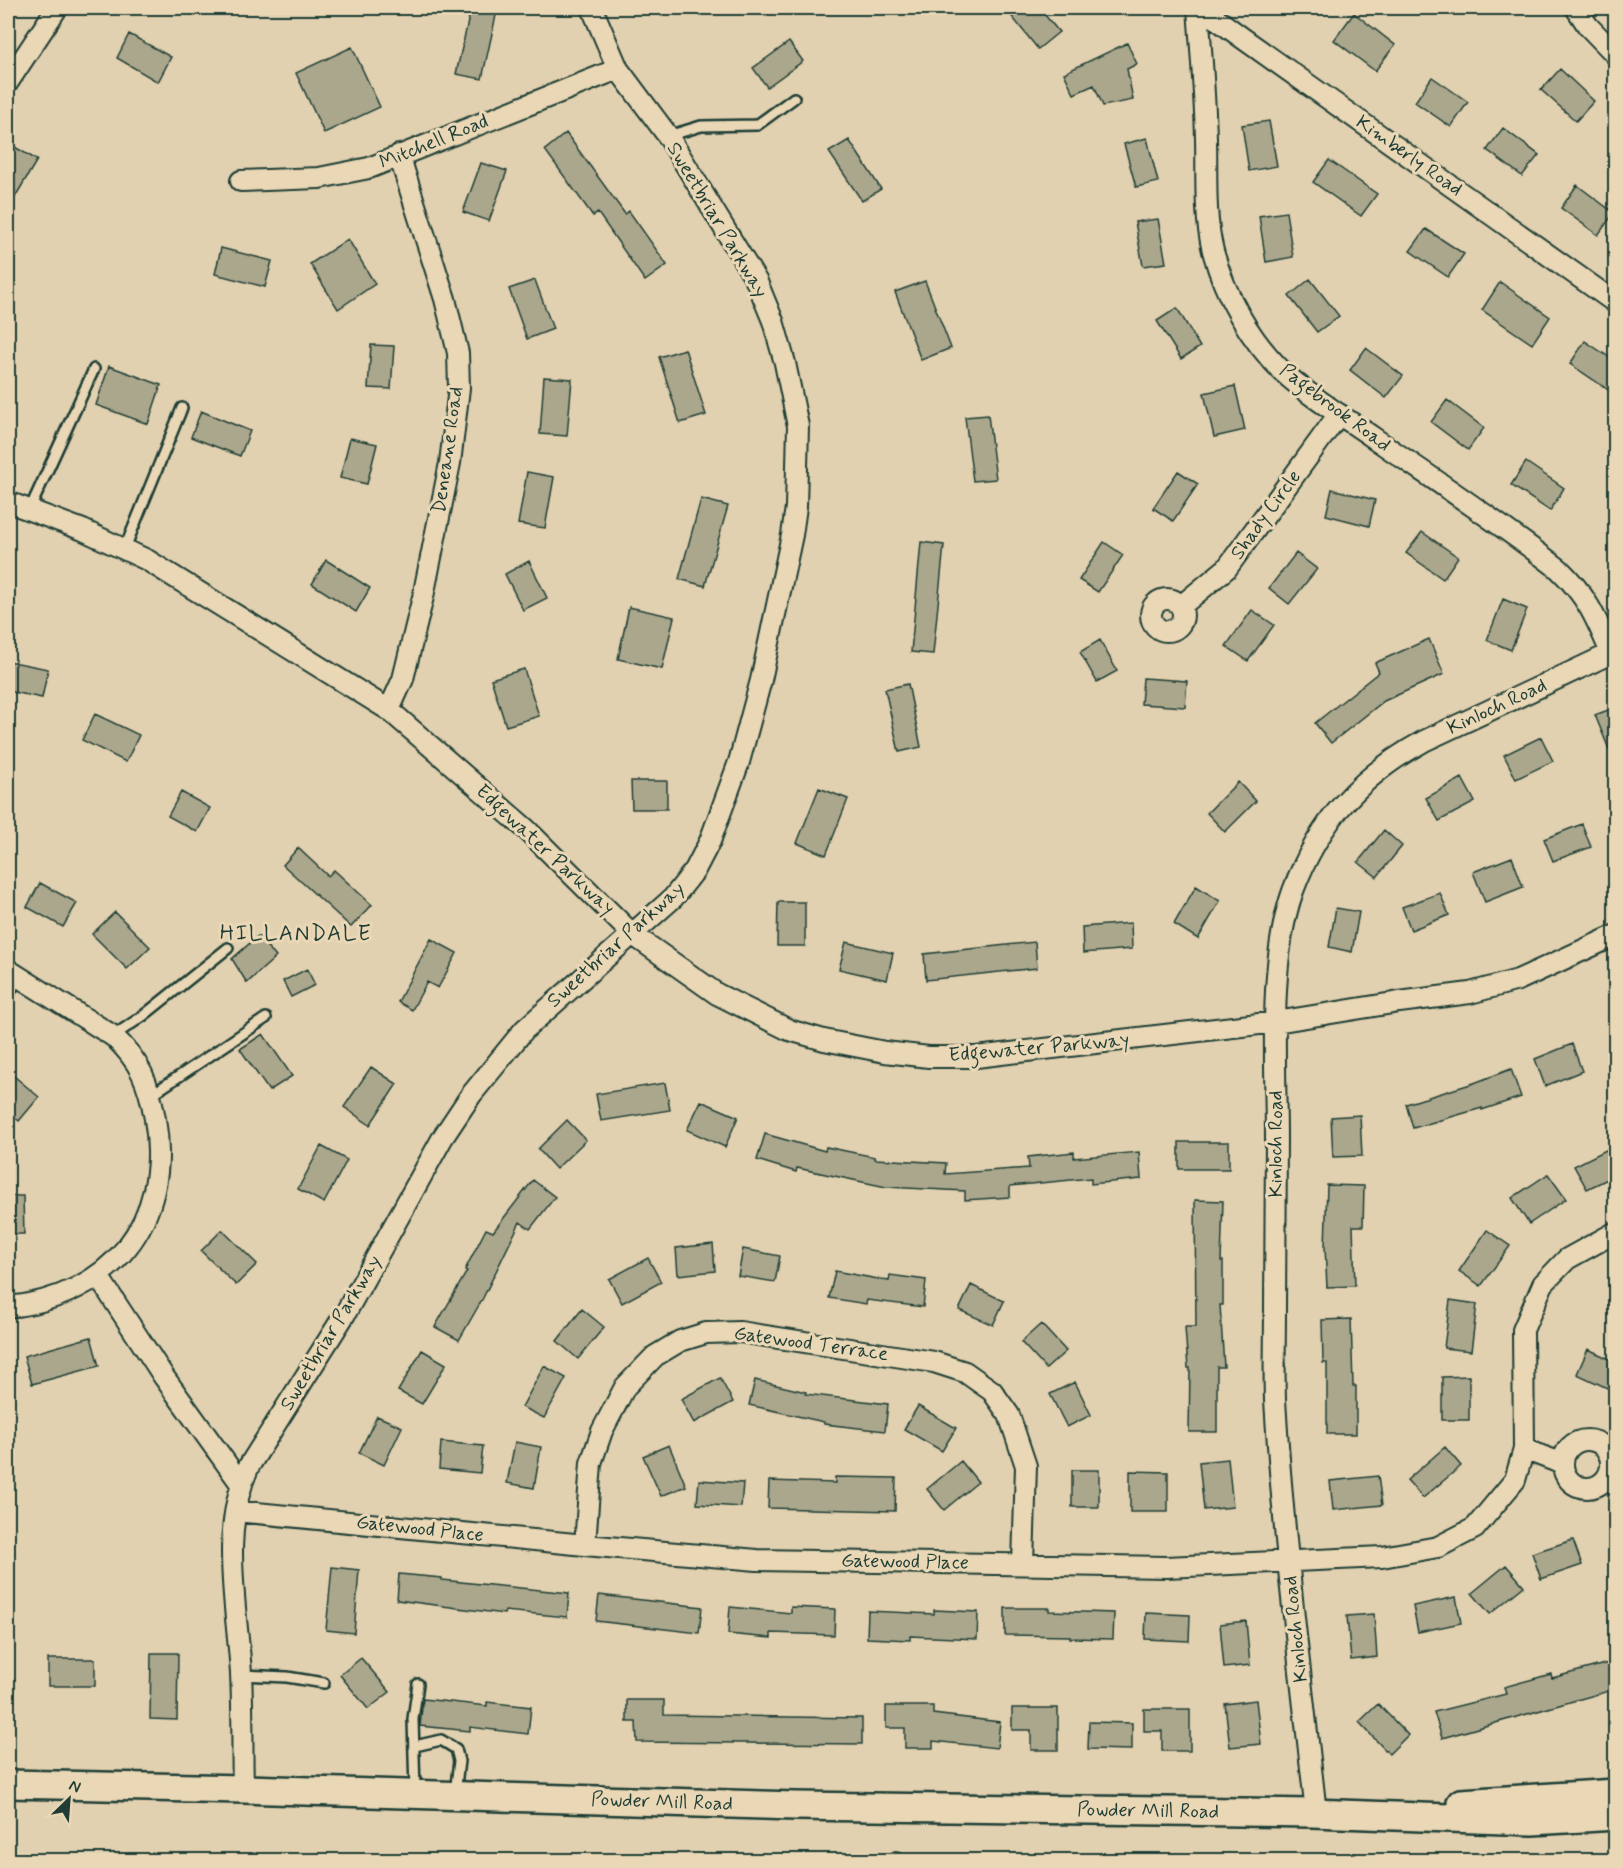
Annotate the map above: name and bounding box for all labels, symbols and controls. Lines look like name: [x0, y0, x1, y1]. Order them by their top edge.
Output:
street label: Mitchell Road: [375, 108, 493, 176]
street label: Kimberly Road: [1350, 109, 1468, 203]
street label: Sweetbriar Parkway: [660, 137, 774, 303]
street label: Pagebrook Road: [1273, 357, 1396, 460]
street label: Deneane Road: [426, 385, 470, 515]
street label: Shady Circle: [1224, 465, 1308, 565]
street label: Kinloch Road: [1443, 672, 1551, 742]
street label: Edgewater Parkway: [468, 778, 620, 923]
street label: Sweetbriar Parkway: [541, 876, 691, 1014]
district label: HILLANDALE: [220, 920, 372, 948]
street label: Edgewater Parkway: [948, 1027, 1130, 1071]
street label: Kinloch Road: [1263, 1090, 1290, 1198]
street label: Sweetbriar Parkway: [274, 1250, 388, 1416]
street label: Gatewood Terrace: [732, 1320, 890, 1368]
street label: Gatewood Place: [355, 1509, 485, 1549]
street label: Gatewood Place: [841, 1547, 969, 1577]
street label: Kinloch Road: [1277, 1574, 1315, 1684]
north arrow: [39, 1769, 99, 1829]
text: N: [65, 1775, 84, 1799]
street label: Powder Mill Road: [591, 1786, 733, 1818]
street label: Powder Mill Road: [1077, 1796, 1219, 1826]

